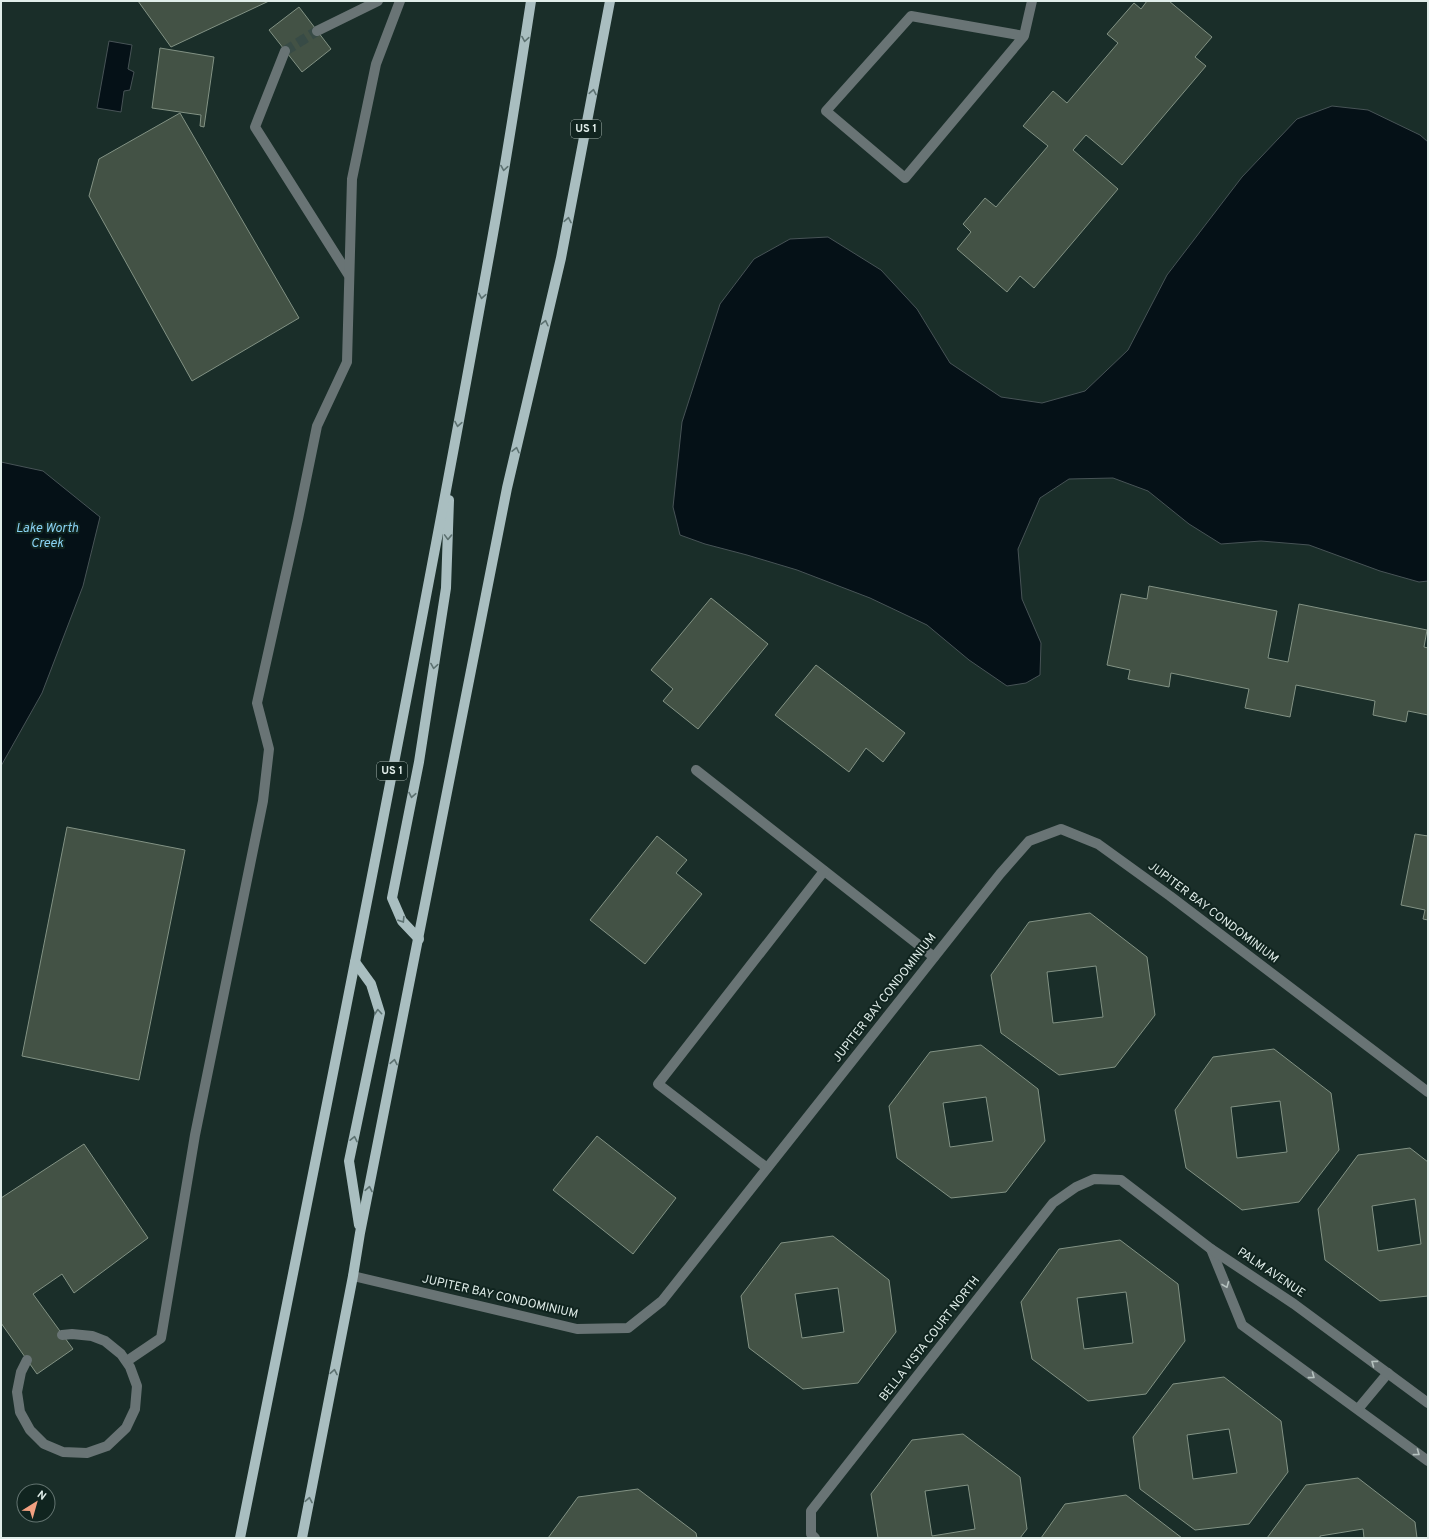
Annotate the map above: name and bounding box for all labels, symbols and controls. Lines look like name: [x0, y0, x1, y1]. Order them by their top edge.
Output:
one-way arrow: [521, 36, 530, 43]
one-way arrow: [588, 89, 596, 95]
road number: US 1: [571, 120, 601, 138]
one-way arrow: [500, 165, 509, 171]
one-way arrow: [563, 216, 572, 223]
one-way arrow: [478, 293, 486, 299]
one-way arrow: [541, 320, 549, 327]
one-way arrow: [454, 421, 463, 427]
one-way arrow: [511, 447, 519, 453]
water label: Lake Worth Creek: [16, 521, 78, 552]
one-way arrow: [444, 534, 452, 540]
one-way arrow: [430, 663, 439, 669]
road number: US 1: [377, 762, 407, 780]
one-way arrow: [409, 791, 417, 798]
street label: JUPITER BAY CONDOMINIUM: [1144, 859, 1282, 967]
one-way arrow: [398, 916, 405, 923]
street label: JUPITER BAY CONDOMINIUM: [830, 930, 940, 1066]
one-way arrow: [374, 1008, 383, 1015]
one-way arrow: [390, 1059, 398, 1065]
one-way arrow: [349, 1136, 357, 1142]
one-way arrow: [364, 1186, 372, 1192]
street label: PALM AVENUE: [1234, 1244, 1308, 1302]
street label: JUPITER BAY CONDOMINIUM: [420, 1271, 580, 1323]
street label: BELLA VISTA COURT NORTH: [876, 1273, 984, 1405]
one-way arrow: [1221, 1281, 1229, 1288]
one-way arrow: [1371, 1360, 1378, 1368]
one-way arrow: [330, 1369, 338, 1375]
one-way arrow: [1308, 1371, 1315, 1379]
one-way arrow: [1412, 1448, 1419, 1455]
north arrow: [16, 1483, 56, 1523]
text: N: [34, 1488, 49, 1504]
one-way arrow: [305, 1497, 313, 1503]

